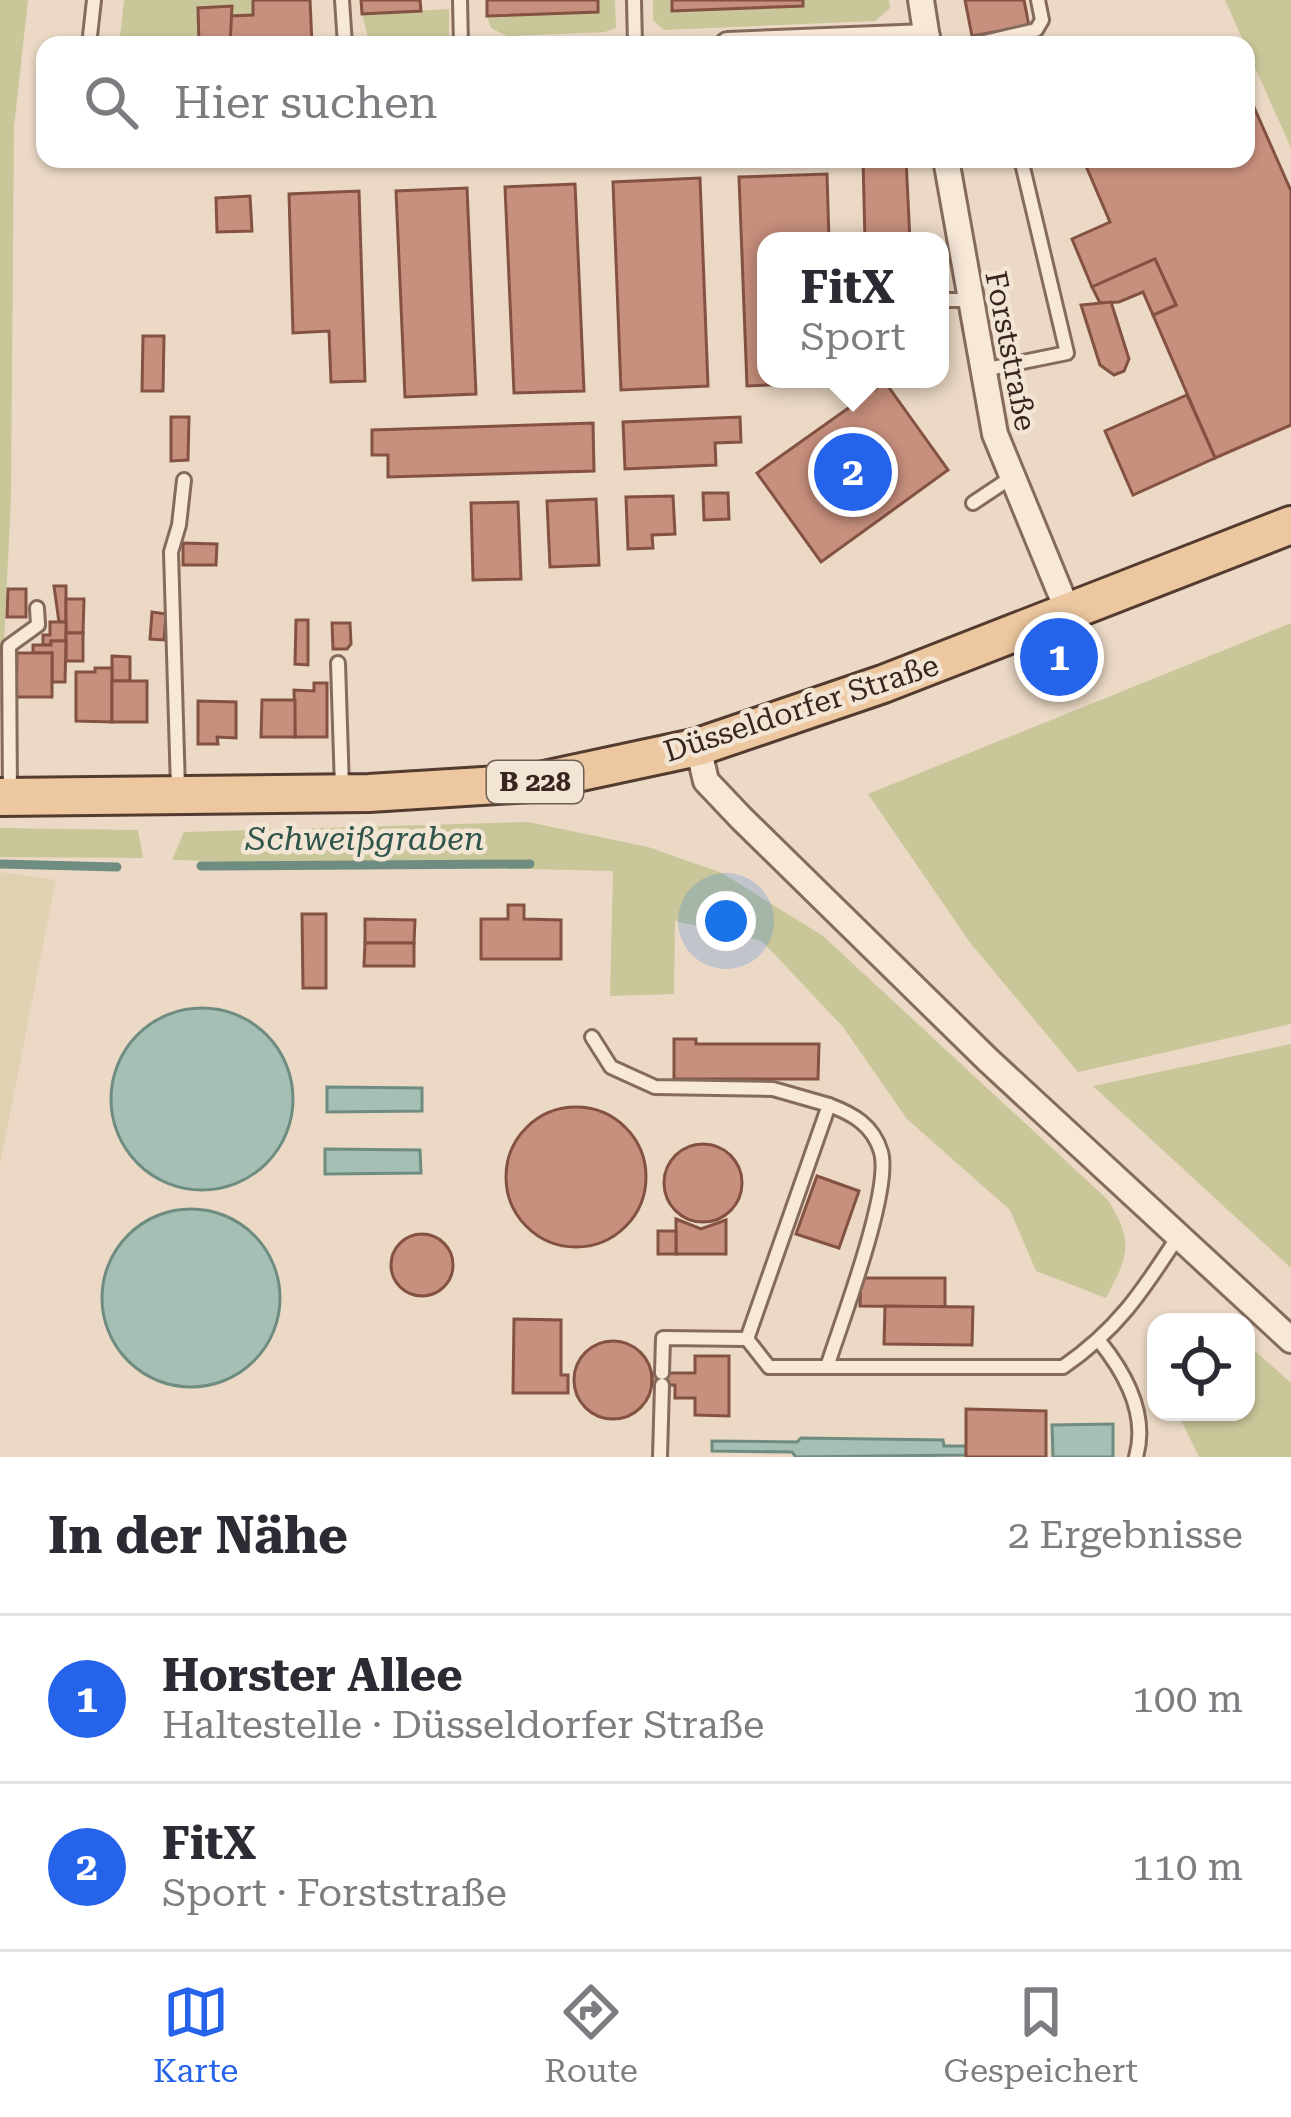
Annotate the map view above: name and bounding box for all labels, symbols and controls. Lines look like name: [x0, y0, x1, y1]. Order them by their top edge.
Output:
search box: [36, 36, 1255, 168]
icon: search: [78, 69, 144, 135]
text: Hier suchen: [174, 76, 438, 129]
popup: [757, 232, 949, 388]
text: FitX: [801, 261, 895, 314]
street label: Forststraße: [978, 268, 1044, 434]
text: Sport: [801, 314, 905, 360]
pin: 2: [814, 427, 892, 517]
pin: 1: [1020, 612, 1098, 702]
street label: Düsseldorfer Straße: [659, 647, 943, 769]
road number: B 228: [487, 761, 583, 803]
water label: Schweißgraben: [245, 819, 484, 858]
your location: [696, 891, 756, 951]
map controls: [1147, 1313, 1255, 1421]
button: locate: [1147, 1313, 1255, 1421]
text: In der Nähe: [48, 1506, 348, 1565]
text: 2 Ergebnisse: [1008, 1512, 1243, 1558]
text: Horster Allee: [162, 1649, 463, 1702]
text: 1: [76, 1676, 98, 1722]
text: 100 m: [1132, 1676, 1243, 1722]
text: Haltestelle · Düsseldorfer Straße: [162, 1702, 764, 1748]
text: FitX: [162, 1817, 256, 1870]
text: 2: [76, 1844, 98, 1890]
text: 110 m: [1132, 1844, 1243, 1890]
text: Sport · Forststraße: [162, 1870, 507, 1916]
tab: Karte: [153, 1979, 239, 2090]
tab: Route: [544, 1979, 638, 2090]
tab: Gespeichert: [944, 1979, 1138, 2090]

